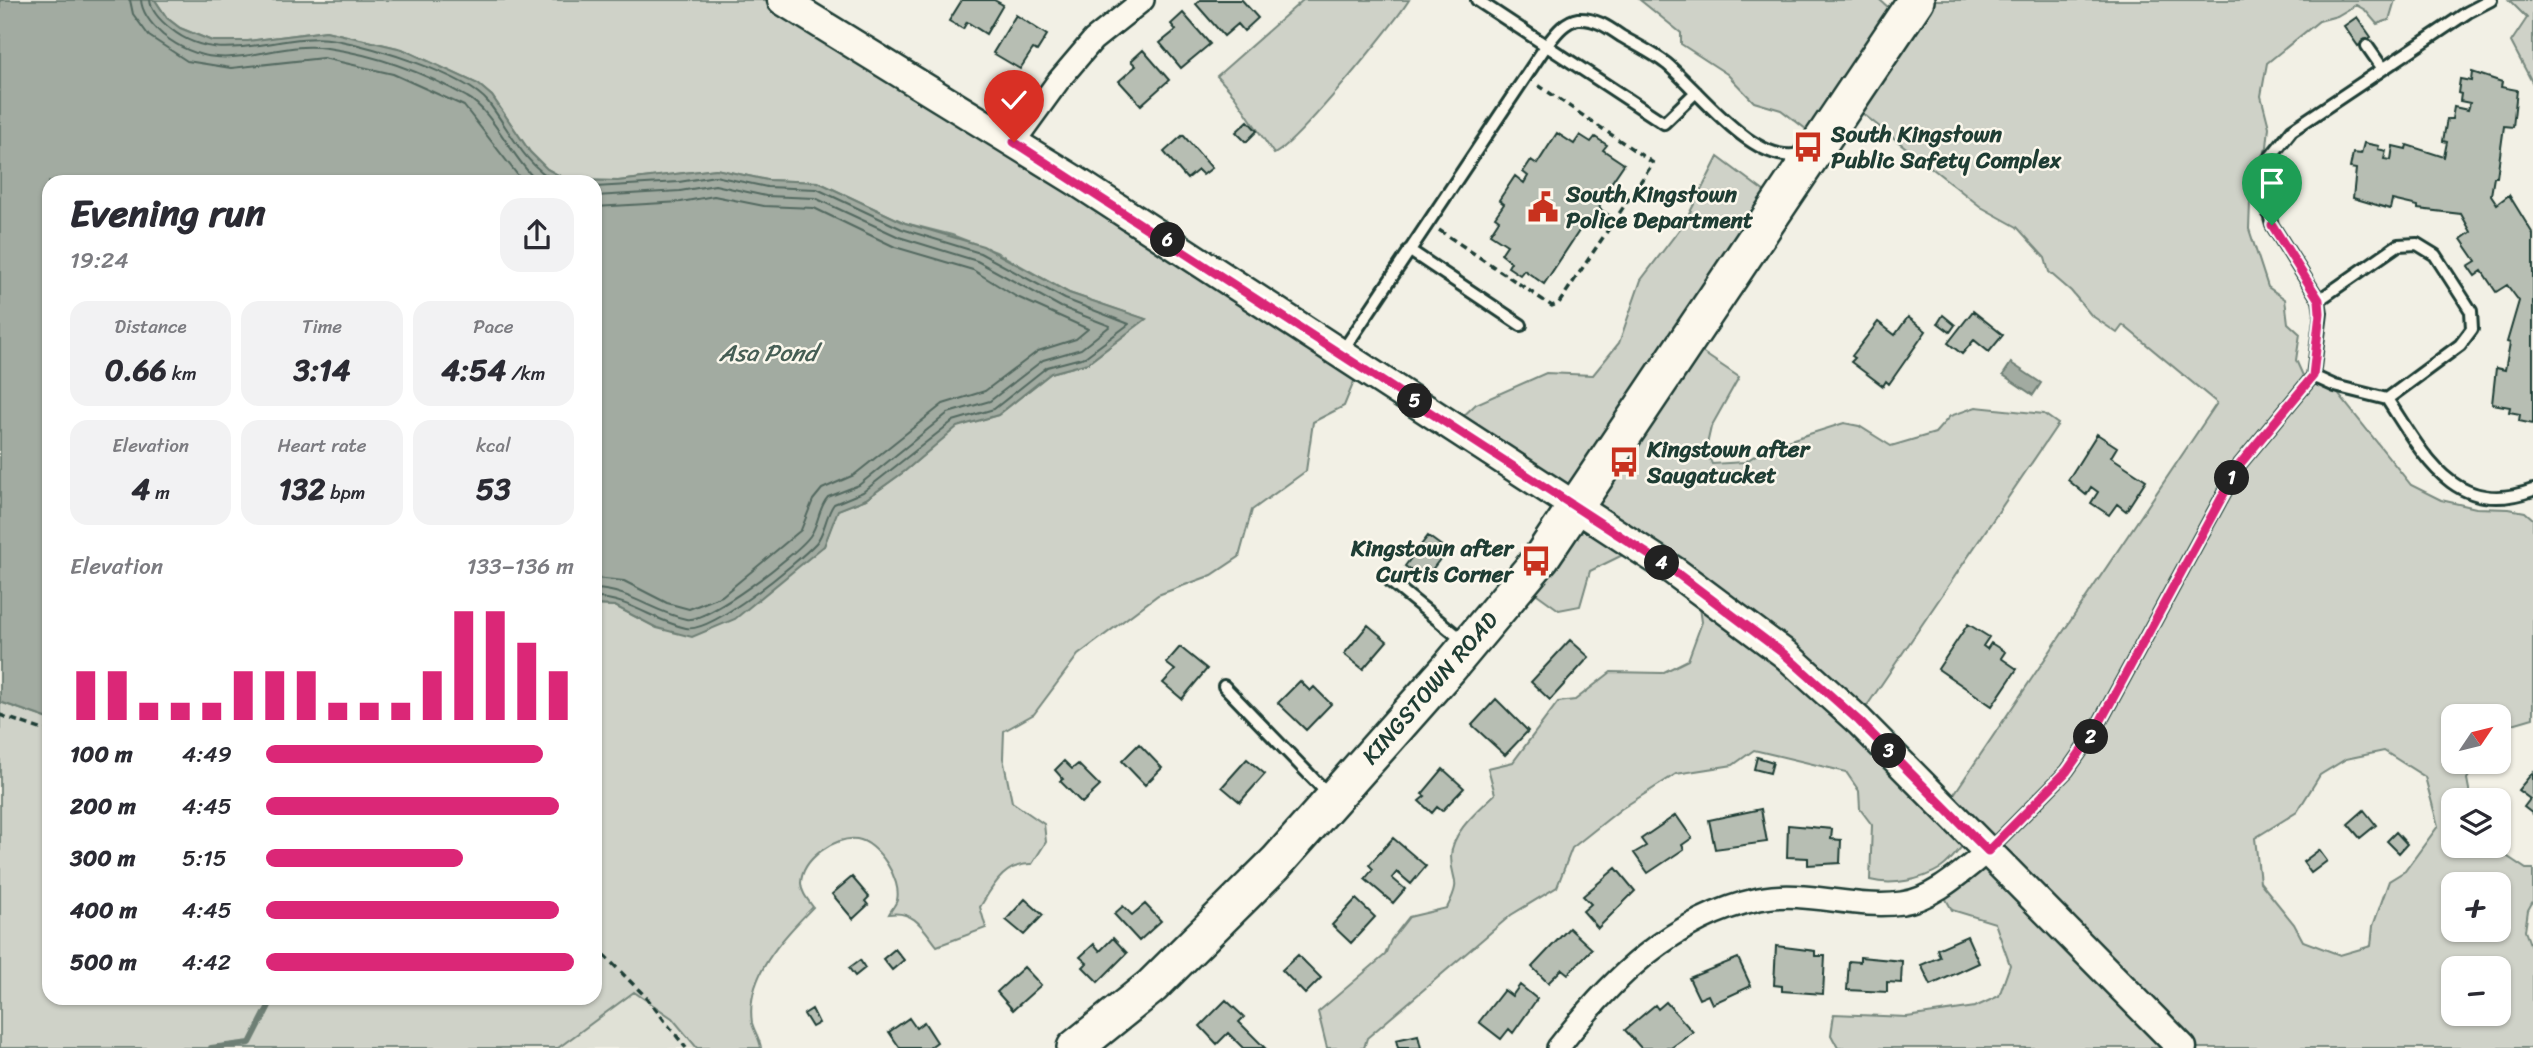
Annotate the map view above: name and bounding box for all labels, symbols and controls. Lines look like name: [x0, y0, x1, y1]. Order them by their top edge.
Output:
pin: [984, 70, 1044, 142]
icon: check: [995, 81, 1033, 119]
place label: South Kingstown Public Safety Complex: [1830, 114, 2062, 181]
bus stop icon: South Kingstown Public Safety Complex: [1791, 130, 1825, 164]
pin: [2242, 153, 2302, 225]
icon: arrive: [2253, 164, 2291, 202]
place label: South Kingstown Police Department: [1565, 174, 1753, 241]
text: Evening run: [70, 180, 266, 247]
public building icon: South Kingstown Police Department: [1526, 190, 1560, 224]
button: share: [500, 198, 574, 272]
pin: 6: [1150, 222, 1186, 258]
text: 6: [1162, 223, 1173, 256]
text: 19:24: [70, 240, 129, 281]
text: Distance: [115, 310, 187, 343]
text: Time: [302, 310, 342, 343]
text: Pace: [473, 310, 513, 343]
water label: Asa Pond: [718, 332, 823, 374]
text: 0.66: [105, 343, 167, 397]
text: 3:14: [293, 343, 351, 397]
text: 4:54: [441, 343, 506, 397]
text: km: [167, 357, 197, 390]
text: /km: [506, 357, 545, 390]
pin: 5: [1398, 384, 1432, 418]
text: 5: [1409, 384, 1420, 417]
text: Elevation: [112, 429, 189, 462]
text: Heart rate: [277, 429, 367, 462]
text: kcal: [476, 429, 511, 462]
place label: Kingstown after Saugatucket: [1646, 429, 1812, 496]
bus stop icon: Kingstown after Saugatucket: [1607, 445, 1641, 479]
pin: 1: [2214, 461, 2250, 496]
text: 1: [2227, 461, 2236, 494]
text: 4: [132, 462, 150, 516]
text: 132: [279, 462, 325, 516]
text: 53: [476, 462, 511, 516]
text: m: [150, 476, 170, 509]
text: bpm: [325, 476, 365, 509]
place label: Kingstown after Curtis Corner: [1350, 528, 1516, 595]
bus stop icon: Kingstown after Curtis Corner: [1519, 544, 1553, 578]
text: Elevation: [70, 546, 163, 587]
text: 133–136 m: [467, 546, 574, 587]
pin: 4: [1644, 546, 1680, 580]
text: 4: [1656, 546, 1667, 579]
street label: KINGSTOWN ROAD: [1351, 601, 1509, 774]
north arrow: [2441, 704, 2511, 774]
map controls: [2441, 704, 2511, 1026]
pin: 2: [2074, 720, 2108, 754]
text: 2: [2085, 720, 2096, 753]
text: 100 m: [70, 734, 133, 775]
text: 4:49: [182, 734, 232, 775]
pin: 3: [1871, 734, 1906, 768]
text: 3: [1883, 734, 1894, 767]
text: 200 m: [70, 786, 136, 827]
text: 4:45: [182, 786, 232, 827]
button: layers: [2441, 788, 2511, 858]
text: 300 m: [70, 838, 135, 879]
text: 5:15: [182, 838, 227, 879]
button: +: [2441, 872, 2511, 942]
text: 400 m: [70, 890, 137, 931]
text: 4:45: [182, 890, 232, 931]
text: 500 m: [70, 942, 137, 983]
text: 4:42: [182, 942, 231, 983]
button: −: [2441, 956, 2511, 1026]

